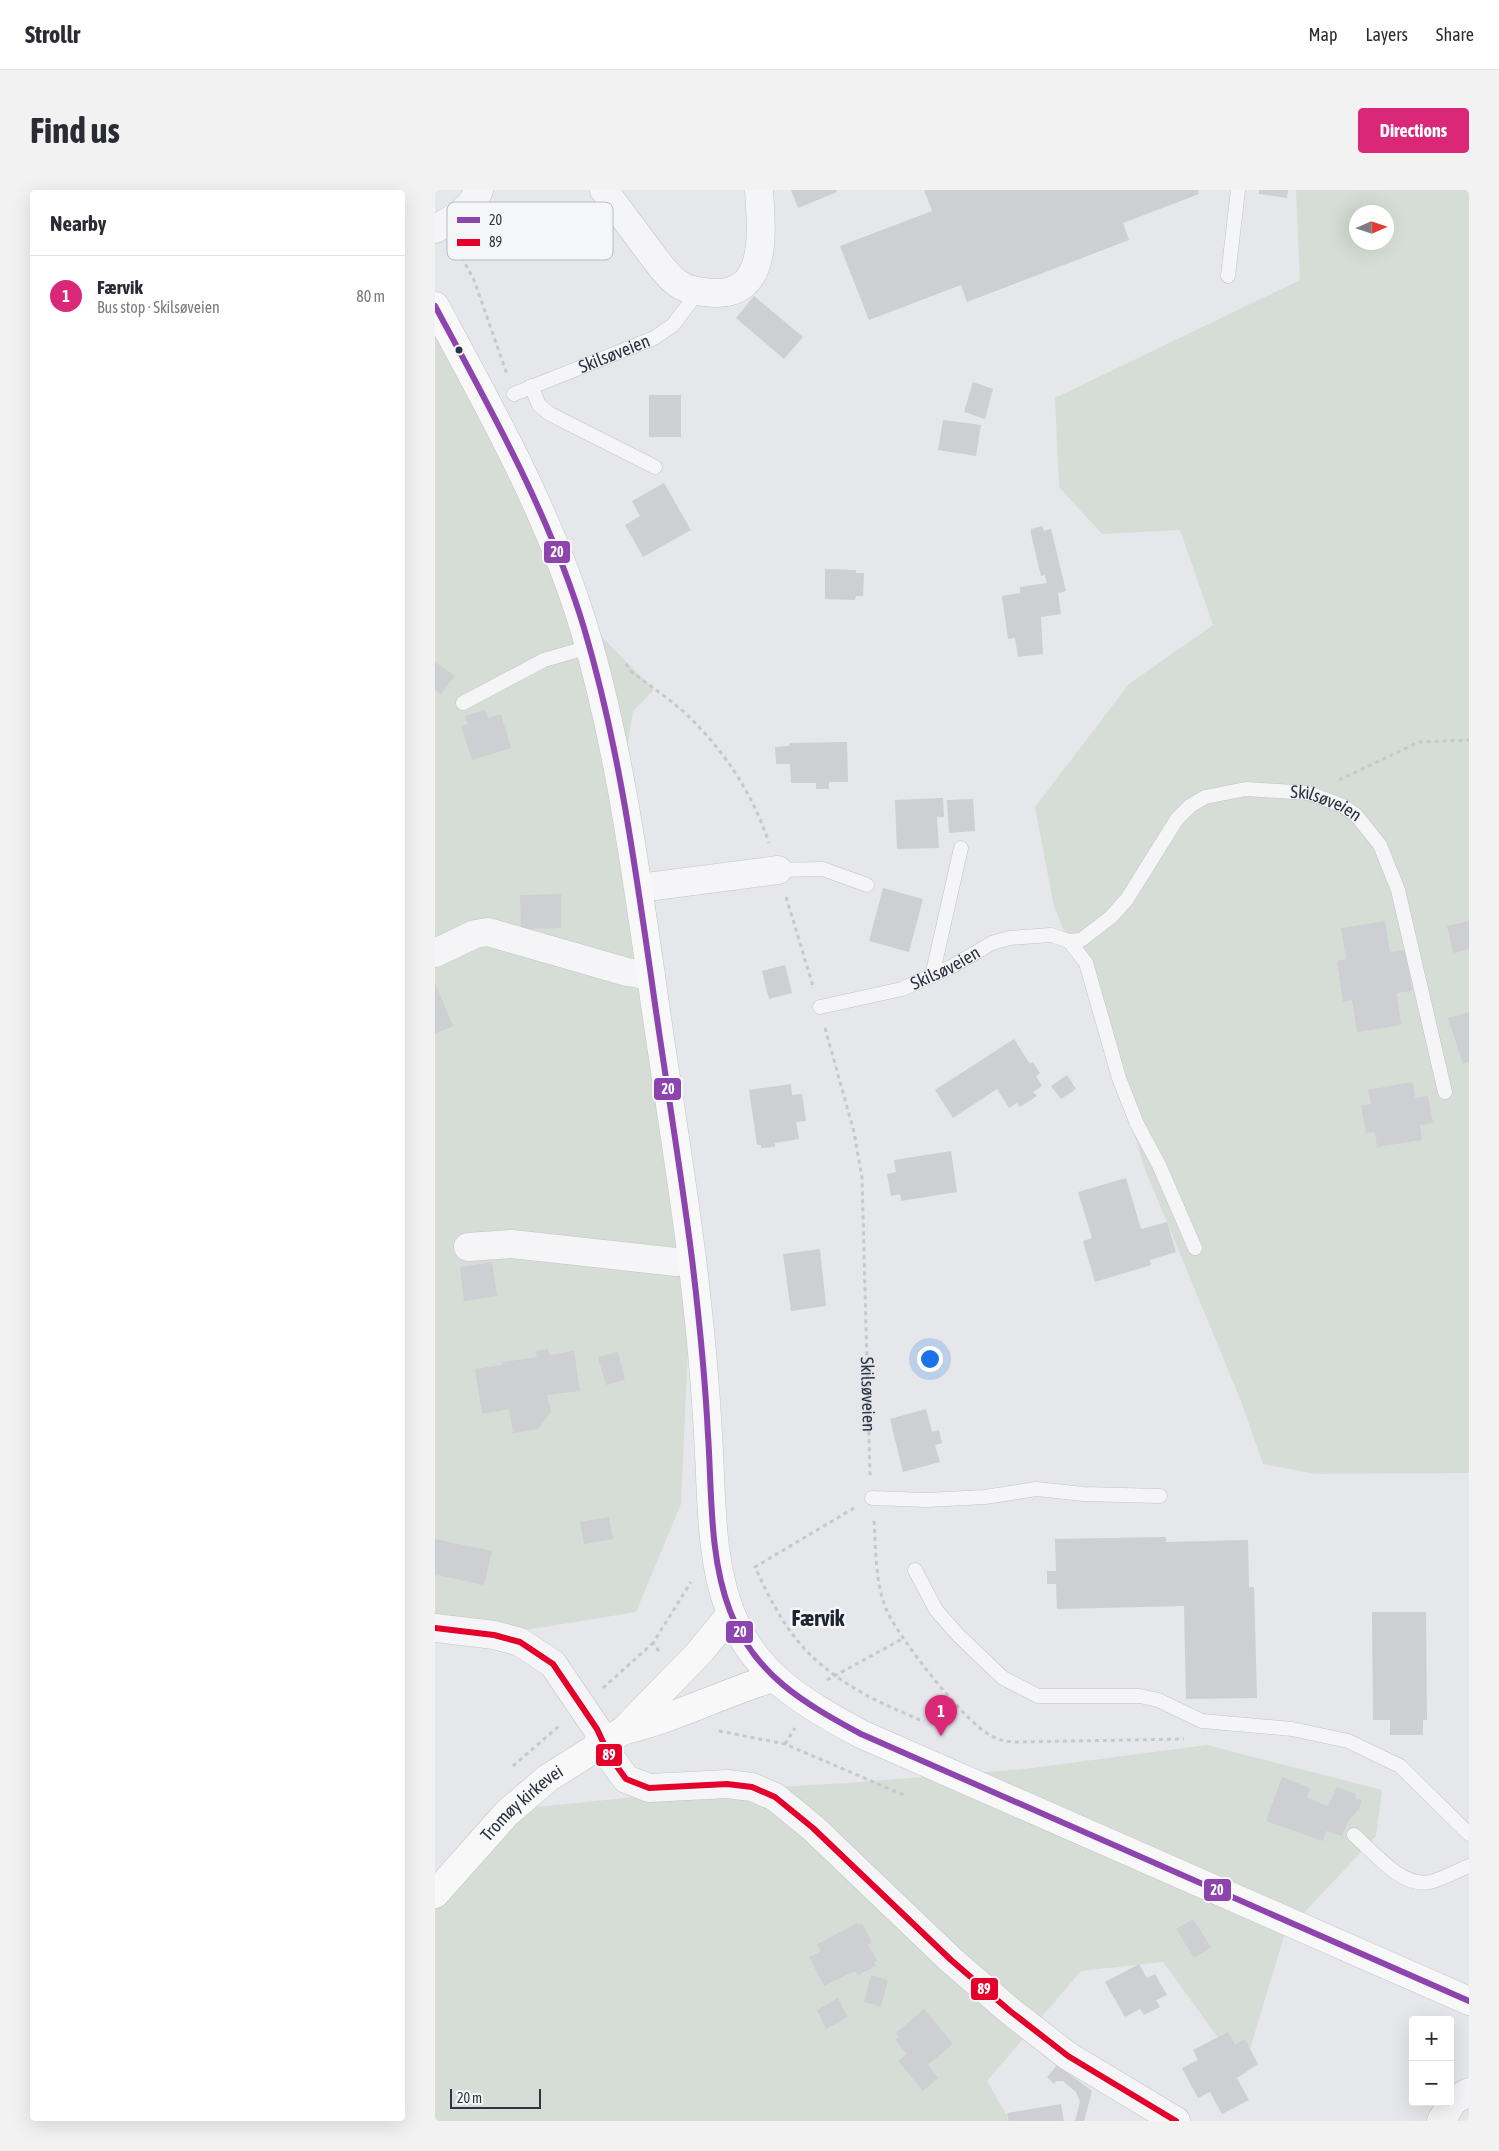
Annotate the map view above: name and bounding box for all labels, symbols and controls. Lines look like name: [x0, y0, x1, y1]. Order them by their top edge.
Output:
text: Strollr: [25, 21, 80, 48]
text: Map: [1308, 24, 1337, 45]
text: Layers: [1365, 24, 1408, 45]
text: Share: [1436, 24, 1474, 45]
button: Directions: [1358, 108, 1469, 153]
text: Find us: [30, 110, 120, 150]
legend: [447, 202, 613, 260]
north arrow: [1349, 205, 1394, 250]
text: Nearby: [50, 211, 106, 235]
text: 20: [489, 212, 503, 228]
text: 89: [489, 234, 502, 250]
text: Færvik: [97, 276, 143, 298]
text: 1: [62, 287, 70, 305]
text: 80 m: [356, 287, 385, 305]
text: Bus stop · Skilsøveien: [97, 298, 220, 316]
street label: Skilsøveien: [575, 330, 653, 377]
unlabelled marker: [454, 345, 464, 355]
line badge: 20: [543, 540, 571, 564]
text: 20: [550, 544, 564, 560]
street label: Skilsøveien: [1290, 781, 1366, 826]
street label: Skilsøveien: [907, 941, 984, 994]
line badge: 20: [653, 1077, 682, 1101]
text: 20: [661, 1081, 675, 1097]
your location: [917, 1346, 943, 1372]
street label: Skilsøveien: [857, 1356, 880, 1432]
district label: Færvik: [791, 1605, 845, 1631]
line badge: 20: [725, 1620, 754, 1644]
text: 20: [733, 1624, 747, 1640]
pin: 1: [925, 1695, 957, 1736]
line badge: 89: [595, 1743, 623, 1767]
text: 89: [602, 1747, 616, 1763]
street label: Tromøy kirkevei: [476, 1760, 567, 1845]
line badge: 20: [1203, 1878, 1232, 1902]
text: 20: [1210, 1882, 1224, 1898]
line badge: 89: [970, 1977, 999, 2001]
text: 89: [977, 1981, 991, 1997]
map controls: [1409, 2016, 1454, 2106]
button: +: [1409, 2016, 1454, 2061]
button: −: [1409, 2061, 1454, 2106]
scale bar: [450, 2086, 541, 2109]
text: 20 m: [457, 2090, 482, 2106]

